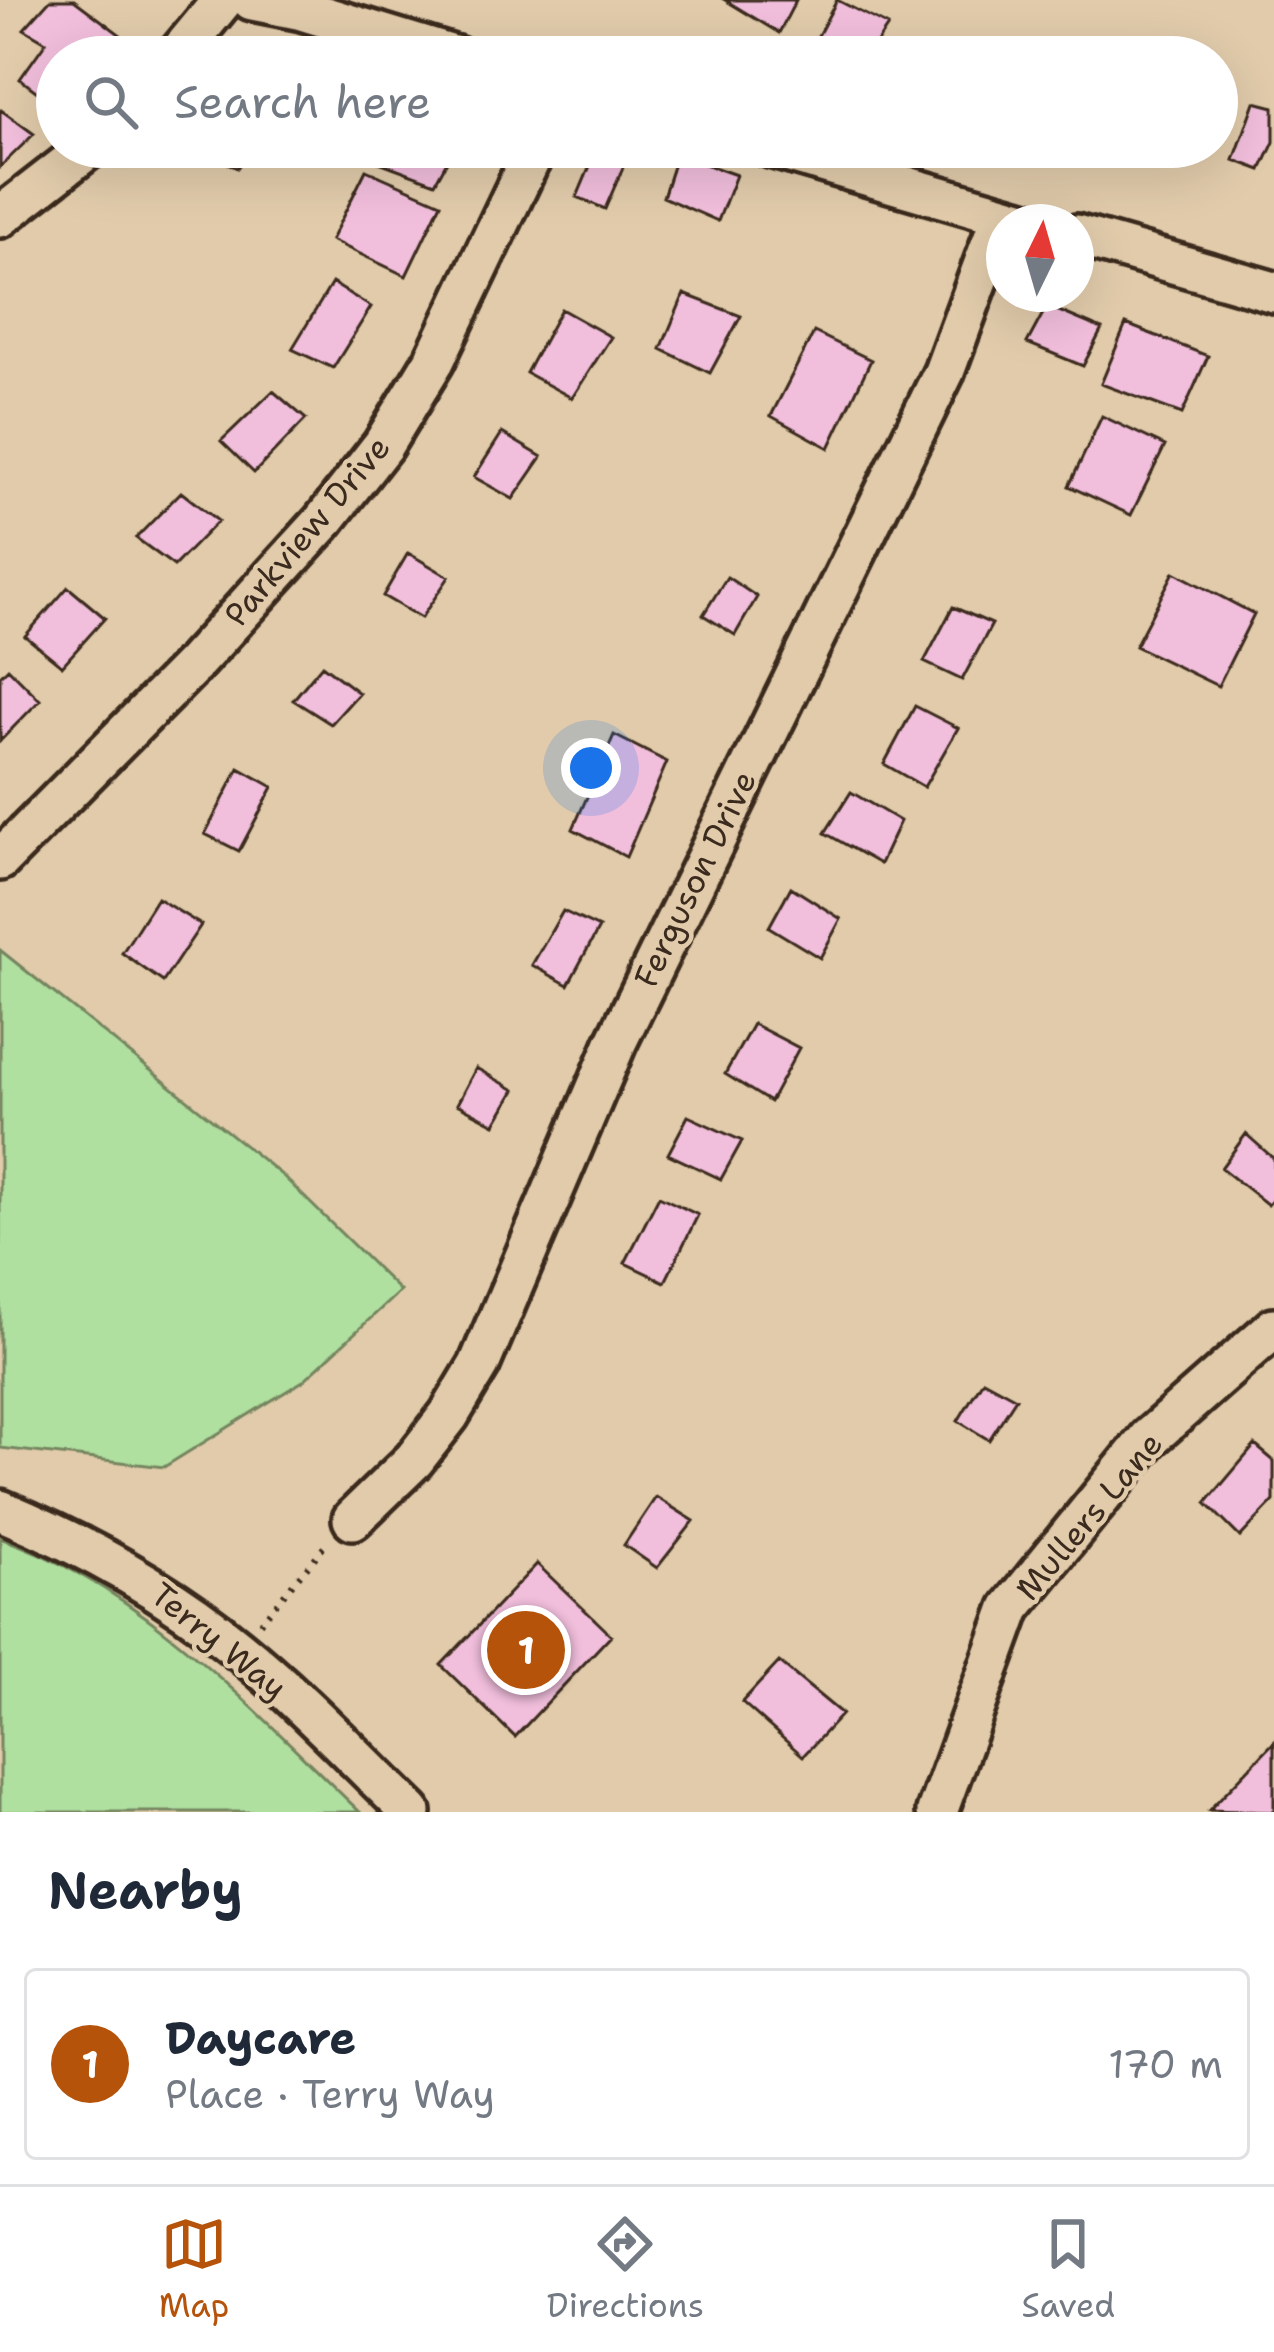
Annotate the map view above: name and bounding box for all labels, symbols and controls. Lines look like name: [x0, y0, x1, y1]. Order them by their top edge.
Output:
search box: [36, 36, 1238, 168]
icon: search: [78, 69, 144, 135]
text: Search here: [174, 72, 431, 132]
north arrow: [986, 204, 1094, 312]
street label: Parkview Drive: [214, 426, 400, 636]
your location: [561, 738, 621, 798]
street label: Ferguson Drive: [623, 763, 767, 995]
street label: Mullers Lane: [1005, 1422, 1173, 1610]
street label: Terry Way: [141, 1572, 297, 1710]
pin: 1: [487, 1605, 565, 1695]
text: Nearby: [48, 1856, 243, 1924]
text: Daycare: [165, 2008, 356, 2068]
text: 1: [81, 2038, 99, 2090]
text: 170 m: [1108, 2038, 1223, 2090]
text: Place · Terry Way: [165, 2068, 495, 2120]
tab: Map: [159, 2211, 229, 2328]
tab: Directions: [547, 2211, 704, 2328]
tab: Saved: [1022, 2211, 1115, 2328]

